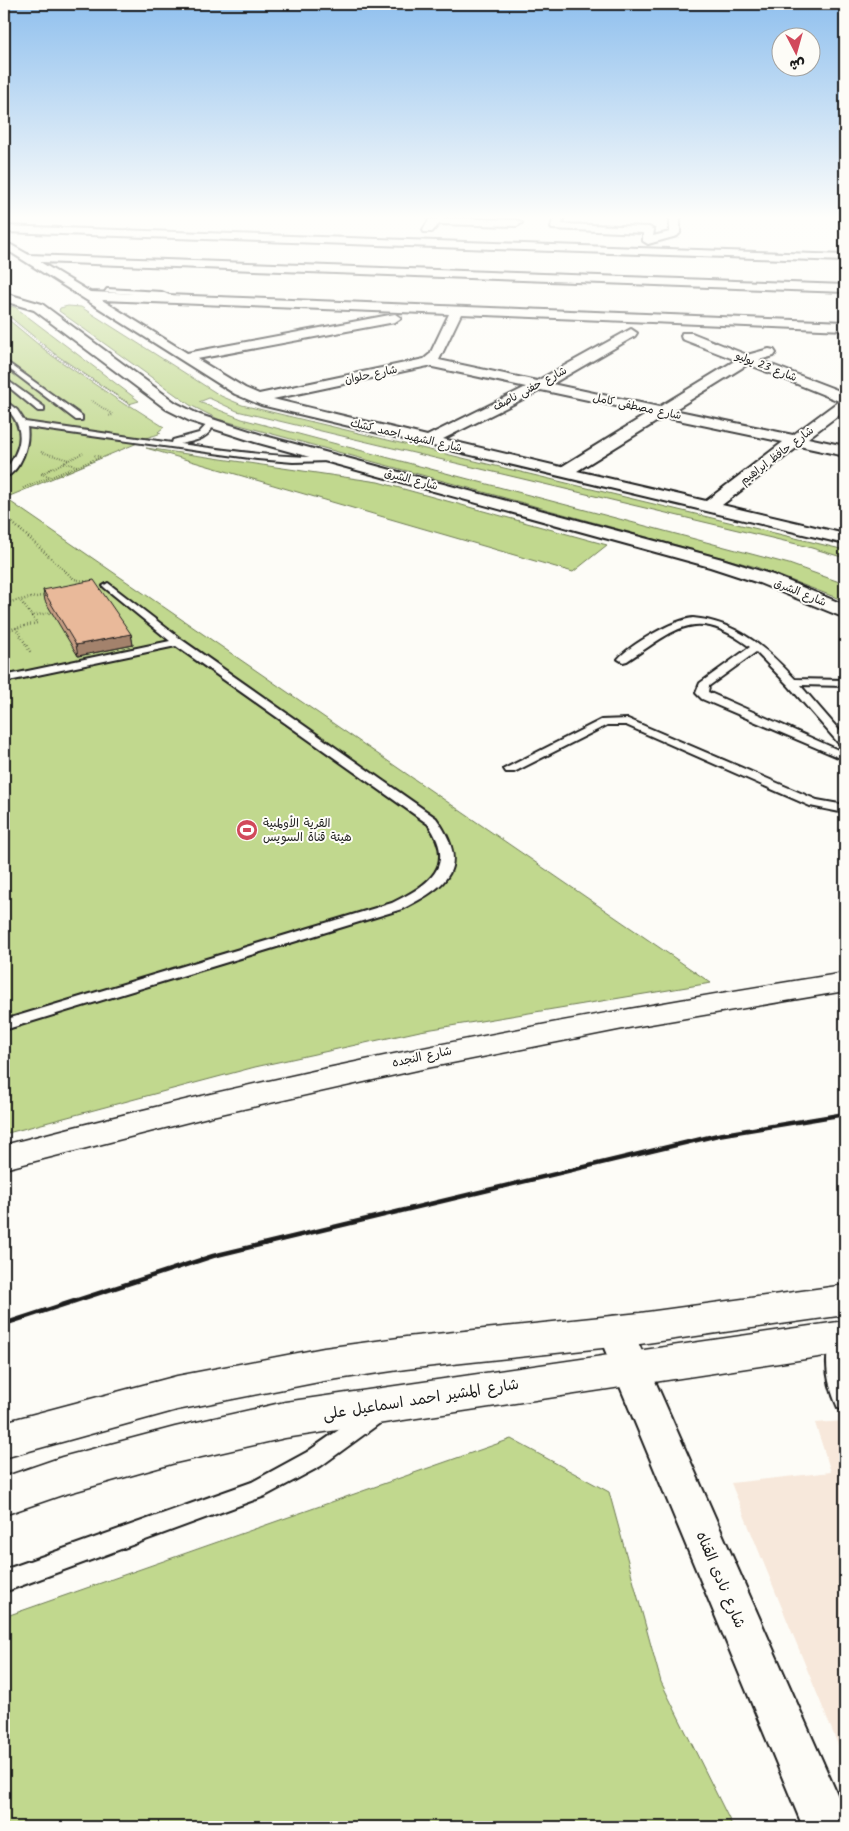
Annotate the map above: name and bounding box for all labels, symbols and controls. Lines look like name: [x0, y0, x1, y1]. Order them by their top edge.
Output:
north arrow: [772, 28, 822, 78]
text: ش: [788, 52, 806, 76]
street label: شارع 23 يوليو: [732, 347, 800, 387]
street label: شارع حلوان: [343, 361, 399, 389]
street label: شارع حفنى ناصف: [490, 362, 570, 416]
street label: شارع مصطفى كامل: [591, 389, 683, 425]
street label: شارع الشهيد احمد كشك: [348, 414, 464, 458]
street label: شارع حافظ ابراهيم: [736, 422, 818, 490]
street label: شارع الشرق: [382, 464, 440, 496]
street label: شارع الشرق: [771, 574, 829, 612]
place label: القرية الأولمبية هيئة قناة السويس: [263, 814, 352, 847]
sports icon: القرية الأولمبية هيئة قناة السويس: [235, 818, 259, 842]
street label: شارع النجده: [390, 1041, 454, 1073]
street label: شارع المشير احمد اسماعيل على: [321, 1373, 521, 1427]
street label: شارع نادى القناه: [689, 1528, 751, 1632]

